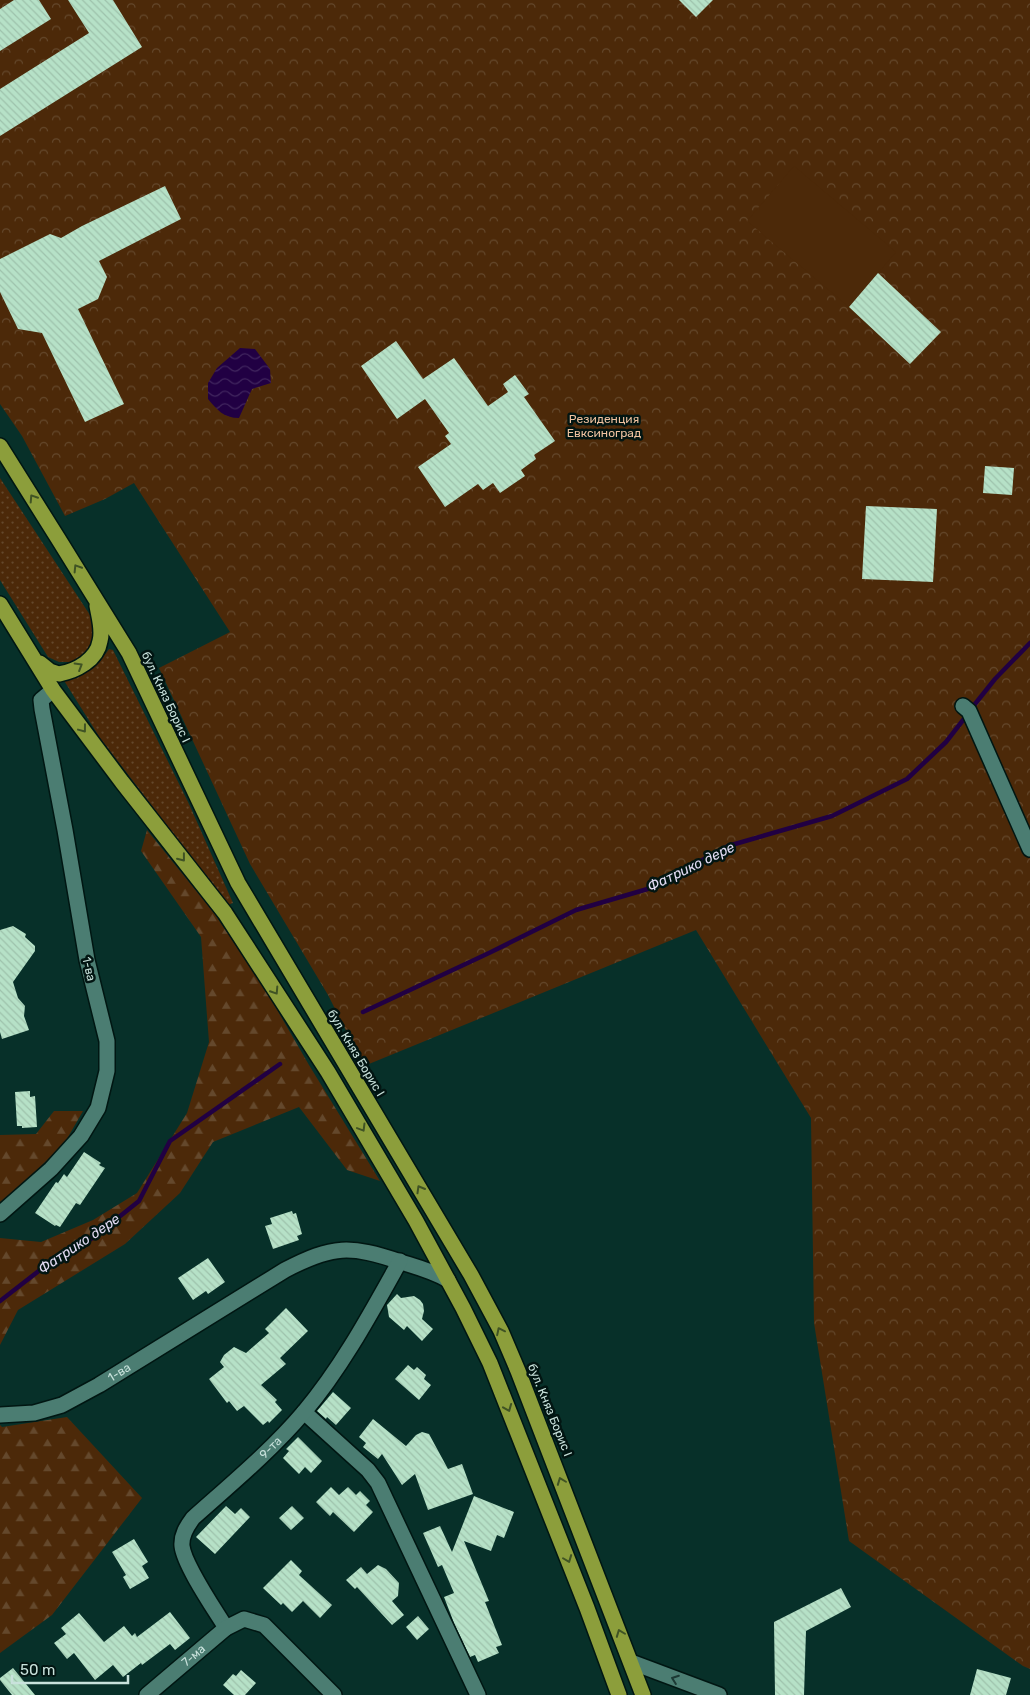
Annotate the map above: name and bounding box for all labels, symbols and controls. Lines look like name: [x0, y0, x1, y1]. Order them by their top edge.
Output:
park label: Резиденция Евксиноград: [567, 412, 641, 440]
one-way arrow: [30, 495, 40, 504]
one-way arrow: [74, 565, 84, 574]
street label: бул. Княз Борис I: [139, 649, 193, 745]
one-way arrow: [74, 663, 83, 673]
one-way arrow: [77, 723, 85, 732]
water label: Фатрико дере: [645, 838, 738, 895]
one-way arrow: [176, 852, 185, 862]
street label: 1-ва: [79, 956, 99, 982]
one-way arrow: [269, 985, 279, 994]
street label: бул. Княз Борис I: [325, 1007, 387, 1099]
one-way arrow: [356, 1123, 366, 1132]
one-way arrow: [417, 1186, 427, 1195]
water label: Фатрико дере: [35, 1210, 123, 1278]
one-way arrow: [496, 1327, 506, 1336]
street label: 1-ва: [105, 1360, 133, 1385]
street label: бул. Княз Борис I: [525, 1362, 575, 1458]
one-way arrow: [502, 1403, 513, 1412]
street label: 9-та: [257, 1434, 285, 1462]
one-way arrow: [557, 1477, 568, 1486]
one-way arrow: [562, 1554, 572, 1563]
one-way arrow: [615, 1629, 626, 1638]
street label: 7-ма: [179, 1642, 208, 1669]
scale bar: [12, 1652, 129, 1684]
text: 50 m: [20, 1661, 55, 1679]
one-way arrow: [671, 1675, 680, 1685]

